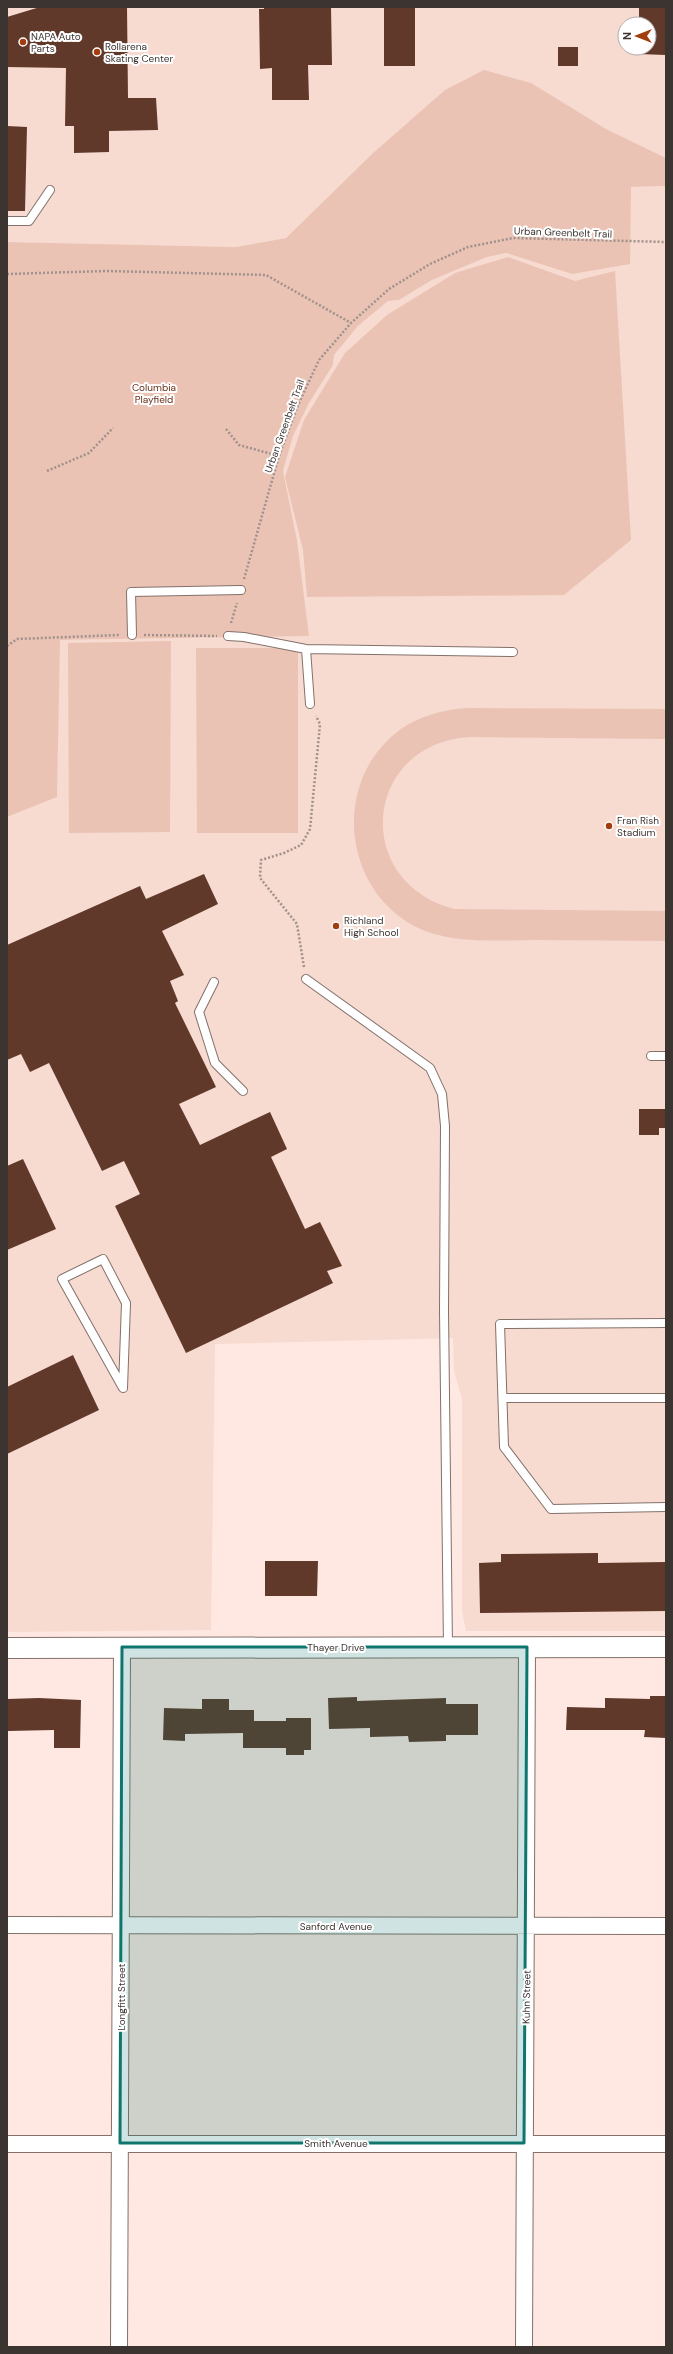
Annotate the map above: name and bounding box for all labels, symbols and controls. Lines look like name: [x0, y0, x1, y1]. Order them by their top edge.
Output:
north arrow: [617, 16, 657, 56]
place label: NAPA Auto Parts: [31, 30, 81, 55]
text: N: [620, 32, 634, 40]
marker: NAPA Auto Parts: [18, 37, 28, 47]
place label: Rollarena Skating Center: [105, 40, 173, 65]
marker: Rollarena Skating Center: [92, 47, 102, 57]
street label: Urban Greenbelt Trail: [514, 224, 612, 241]
street label: Urban Greenbelt Trail: [262, 378, 307, 474]
park label: Columbia Playfield: [132, 381, 176, 406]
place label: Fran Rish Stadium: [617, 814, 659, 839]
marker: Fran Rish Stadium: [604, 821, 614, 831]
place label: Richland High School: [344, 914, 399, 939]
marker: Richland High School: [331, 921, 341, 931]
street label: Thayer Drive: [307, 1641, 365, 1654]
street label: Sanford Avenue: [300, 1920, 373, 1933]
street label: Longfitt Street: [115, 1964, 128, 2030]
street label: Kuhn Street: [520, 1970, 533, 2024]
street label: Smith Avenue: [304, 2137, 368, 2150]

